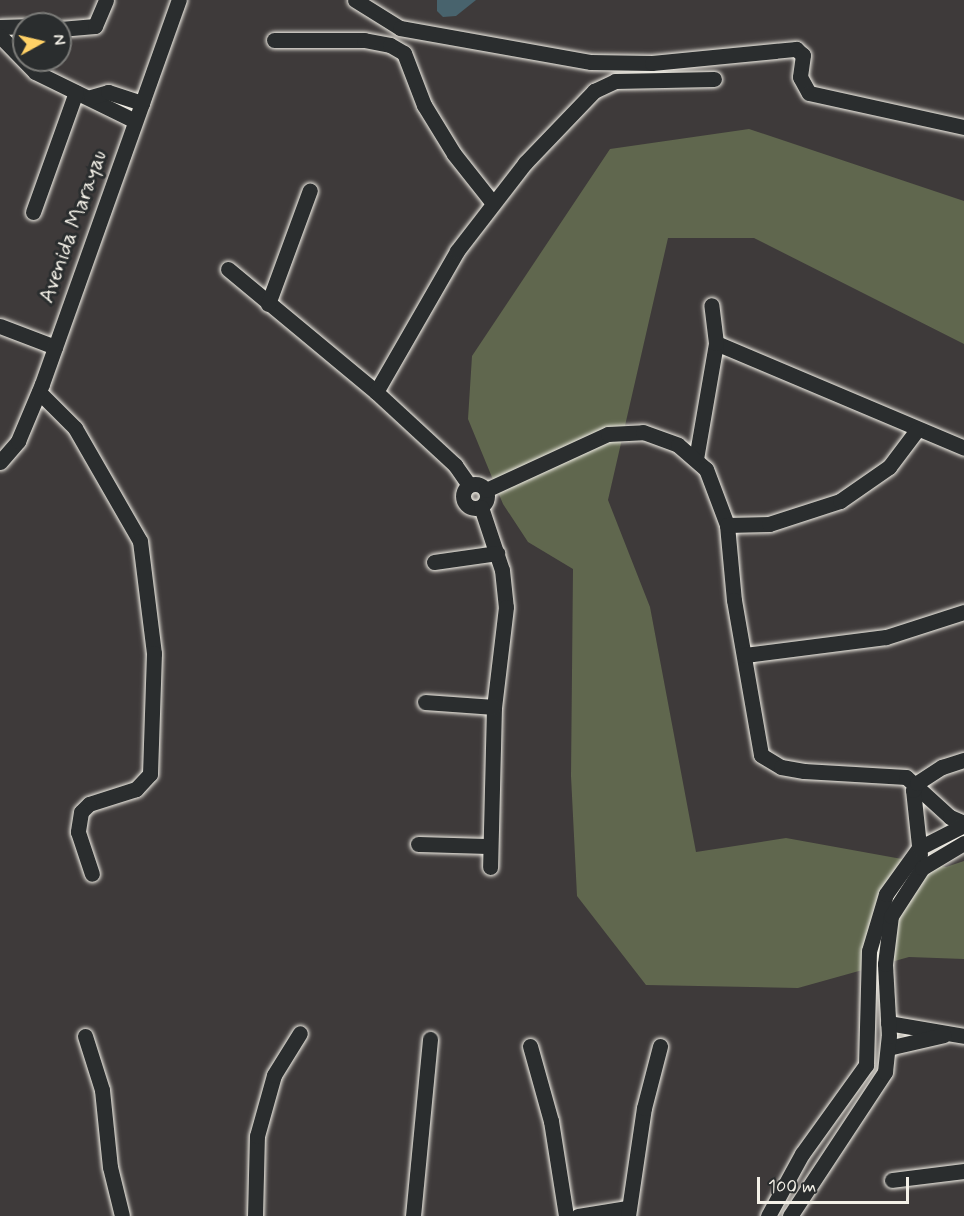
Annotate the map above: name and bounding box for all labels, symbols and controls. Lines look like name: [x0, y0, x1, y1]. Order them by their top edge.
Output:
north arrow: [12, 12, 72, 72]
text: N: [47, 33, 69, 46]
street label: Avenida Marayau: [34, 146, 114, 308]
scale bar: [760, 1165, 912, 1203]
text: 100 m: [768, 1175, 816, 1199]

